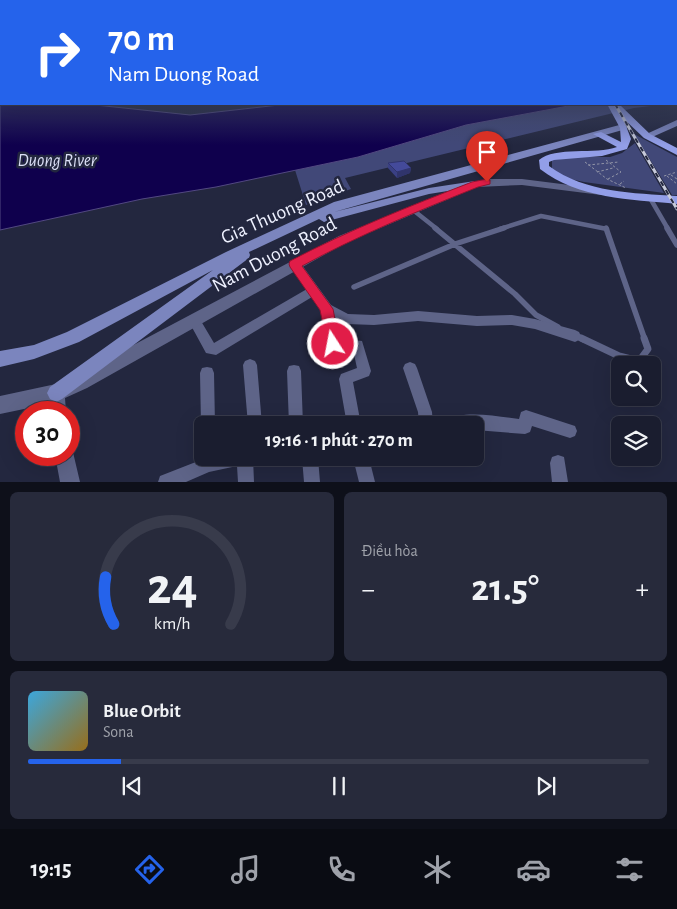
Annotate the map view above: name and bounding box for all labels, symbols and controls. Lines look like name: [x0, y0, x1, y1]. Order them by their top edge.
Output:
icon: right: [25, 20, 90, 85]
text: 70 m: [108, 22, 175, 57]
text: Nam Duong Road: [108, 63, 259, 85]
pin: [466, 131, 508, 182]
icon: arrive: [473, 138, 501, 166]
water label: Duong River: [17, 152, 98, 170]
street label: Gia Thuong Road: [218, 176, 347, 248]
street label: Nam Duong Road: [209, 214, 340, 296]
position arrow: [306, 317, 358, 369]
map controls: [611, 356, 661, 466]
button: search: [611, 356, 661, 406]
speed limit sign: 30: [15, 401, 80, 466]
button: layers: [611, 416, 661, 466]
text: 19:16 · 1 phút · 270 m: [265, 431, 413, 450]
text: Điều hòa: [362, 543, 418, 559]
text: 24: [146, 561, 197, 613]
text: 21.5°: [471, 570, 539, 608]
text: −: [362, 576, 375, 604]
text: +: [636, 576, 649, 604]
text: km/h: [153, 615, 190, 633]
text: Blue Orbit: [103, 702, 181, 721]
text: Sona: [103, 724, 134, 740]
icon: previous: [118, 772, 146, 800]
icon: pause: [325, 772, 353, 800]
icon: next: [532, 772, 560, 800]
icon: directions: [132, 852, 167, 887]
icon: music: [228, 852, 263, 887]
icon: phone: [324, 852, 359, 887]
icon: climate: [420, 852, 455, 887]
icon: car: [516, 852, 551, 887]
icon: filters: [612, 852, 647, 887]
text: 19:15: [30, 858, 71, 880]

